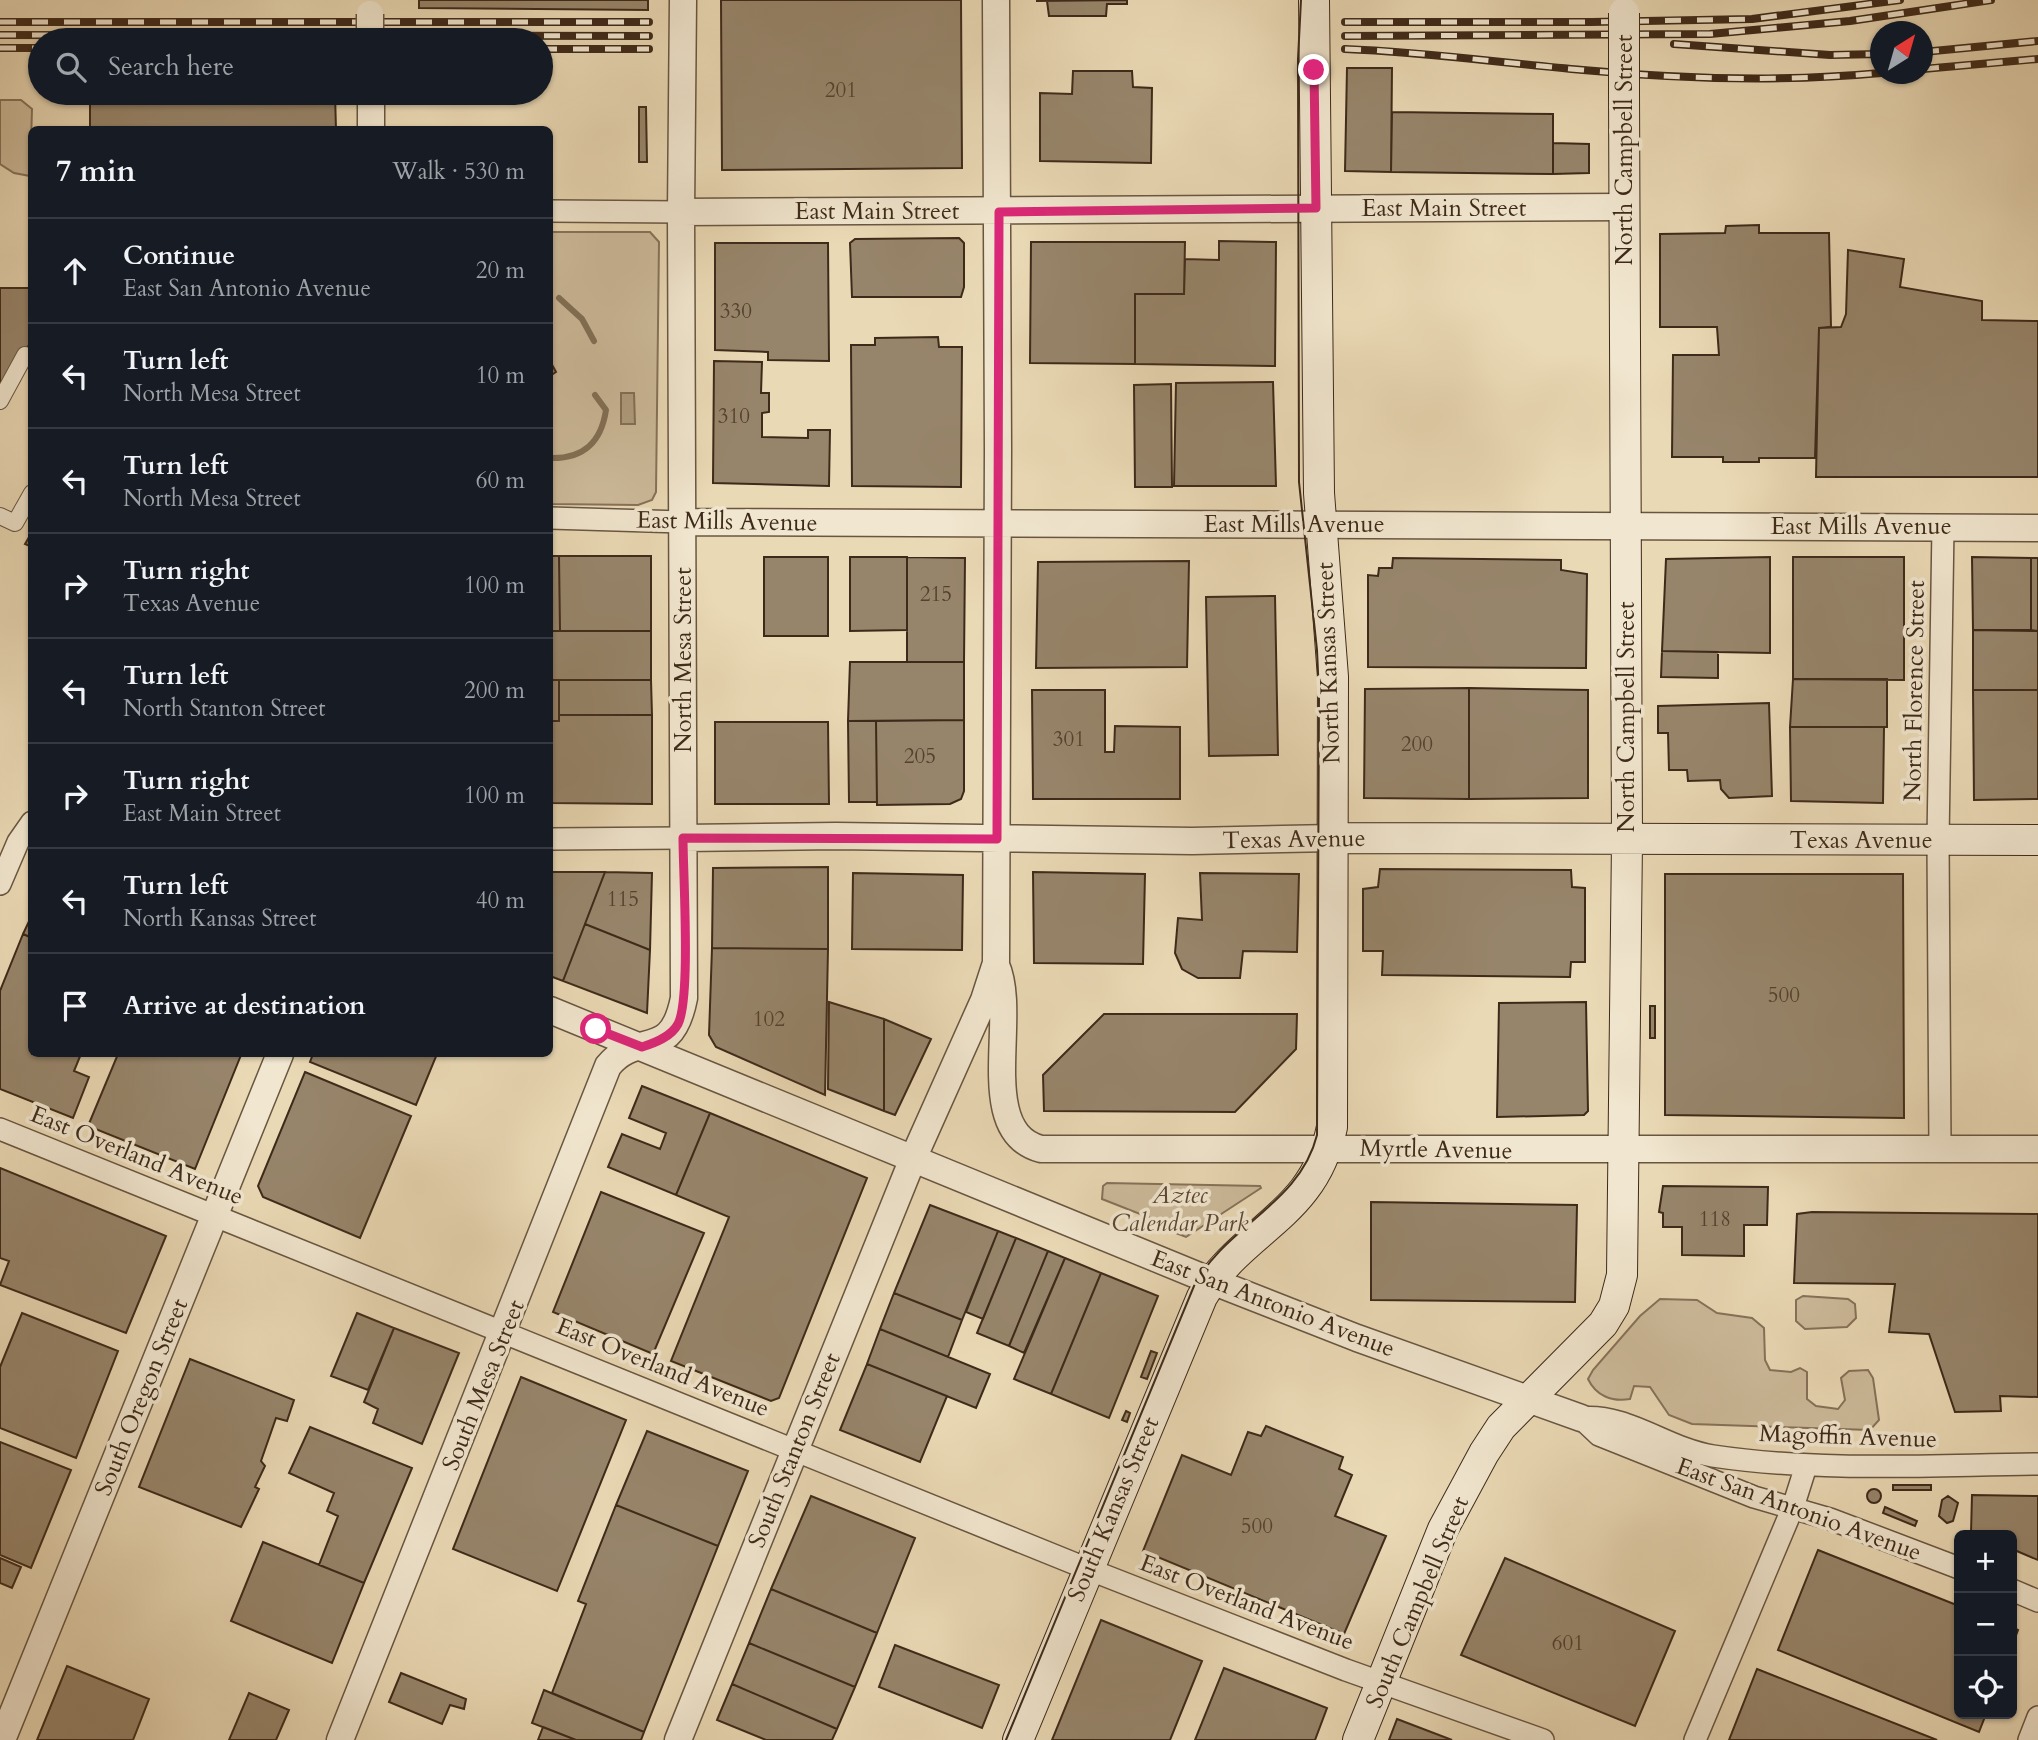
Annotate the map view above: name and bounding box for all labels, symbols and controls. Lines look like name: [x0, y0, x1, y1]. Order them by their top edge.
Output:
north arrow: [1870, 21, 1933, 84]
search box: [28, 28, 553, 105]
street label: North Campbell Street: [1608, 34, 1641, 266]
icon: search: [52, 48, 90, 86]
text: Search here: [108, 49, 234, 84]
route end: [1298, 54, 1329, 85]
house number: 201: [825, 76, 857, 105]
text: 7 min: [56, 151, 136, 192]
text: Walk · 530 m: [392, 156, 525, 187]
street label: East Main Street: [1362, 192, 1527, 225]
street label: East Main Street: [795, 195, 960, 228]
text: Continue: [123, 238, 235, 273]
icon: ahead: [56, 252, 94, 290]
text: 20 m: [476, 255, 525, 286]
text: East San Antonio Avenue: [123, 273, 371, 304]
house number: 330: [720, 297, 752, 326]
text: Turn left: [123, 343, 228, 378]
icon: left: [56, 357, 94, 395]
text: 10 m: [476, 360, 525, 391]
text: North Mesa Street: [123, 378, 301, 409]
house number: 310: [718, 402, 750, 431]
text: Turn left: [123, 448, 228, 483]
icon: left: [56, 462, 94, 500]
text: 60 m: [476, 465, 525, 496]
text: North Mesa Street: [123, 483, 301, 514]
street label: East Mills Avenue: [636, 503, 818, 540]
street label: East Mills Avenue: [1203, 508, 1385, 541]
street label: East Mills Avenue: [1770, 510, 1952, 543]
text: Turn right: [123, 553, 250, 588]
street label: North Kansas Street: [1308, 561, 1349, 764]
icon: right: [56, 567, 94, 605]
street label: North Mesa Street: [667, 567, 700, 753]
text: 100 m: [464, 570, 525, 601]
house number: 215: [920, 580, 952, 609]
street label: North Florence Street: [1896, 580, 1933, 802]
text: Texas Avenue: [123, 588, 260, 619]
street label: North Campbell Street: [1610, 601, 1643, 833]
text: Turn left: [123, 658, 228, 693]
icon: left: [56, 672, 94, 710]
text: 200 m: [464, 675, 525, 706]
text: North Stanton Street: [123, 693, 326, 724]
house number: 301: [1053, 725, 1085, 754]
house number: 200: [1401, 730, 1433, 759]
house number: 205: [904, 742, 936, 771]
text: Turn right: [123, 763, 250, 798]
icon: right: [56, 777, 94, 815]
text: 100 m: [464, 780, 525, 811]
text: East Main Street: [123, 798, 281, 829]
street label: Texas Avenue: [1222, 822, 1366, 857]
street label: Texas Avenue: [1789, 824, 1933, 857]
text: Turn left: [123, 868, 228, 903]
icon: left: [56, 882, 94, 920]
text: 40 m: [476, 885, 525, 916]
house number: 115: [607, 885, 639, 914]
text: North Kansas Street: [123, 903, 316, 934]
house number: 500: [1768, 981, 1800, 1010]
icon: arrive: [56, 987, 94, 1025]
text: Arrive at destination: [123, 988, 366, 1023]
house number: 102: [753, 1005, 785, 1034]
route start: [580, 1013, 611, 1044]
street label: East Overland Avenue: [25, 1098, 248, 1213]
street label: Myrtle Avenue: [1359, 1132, 1513, 1167]
park label: Aztec Calendar Park: [1111, 1179, 1249, 1240]
house number: 118: [1699, 1205, 1731, 1234]
street label: East San Antonio Avenue: [1146, 1242, 1399, 1365]
street label: South Oregon Street: [87, 1293, 196, 1501]
street label: South Mesa Street: [434, 1294, 533, 1475]
street label: East Overland Avenue: [551, 1310, 774, 1425]
street label: South Stanton Street: [740, 1347, 849, 1553]
street label: South Kansas Street: [1060, 1411, 1167, 1607]
street label: Magoffin Avenue: [1758, 1417, 1938, 1456]
street label: East San Antonio Avenue: [1672, 1450, 1926, 1569]
street label: South Campbell Street: [1358, 1491, 1477, 1713]
house number: 500: [1241, 1512, 1273, 1541]
map controls: [1954, 1530, 2017, 1719]
button: +: [1954, 1530, 2017, 1593]
street label: East Overland Avenue: [1135, 1546, 1359, 1659]
button: −: [1954, 1593, 2017, 1656]
house number: 601: [1552, 1629, 1584, 1658]
button: locate: [1954, 1656, 2017, 1719]

